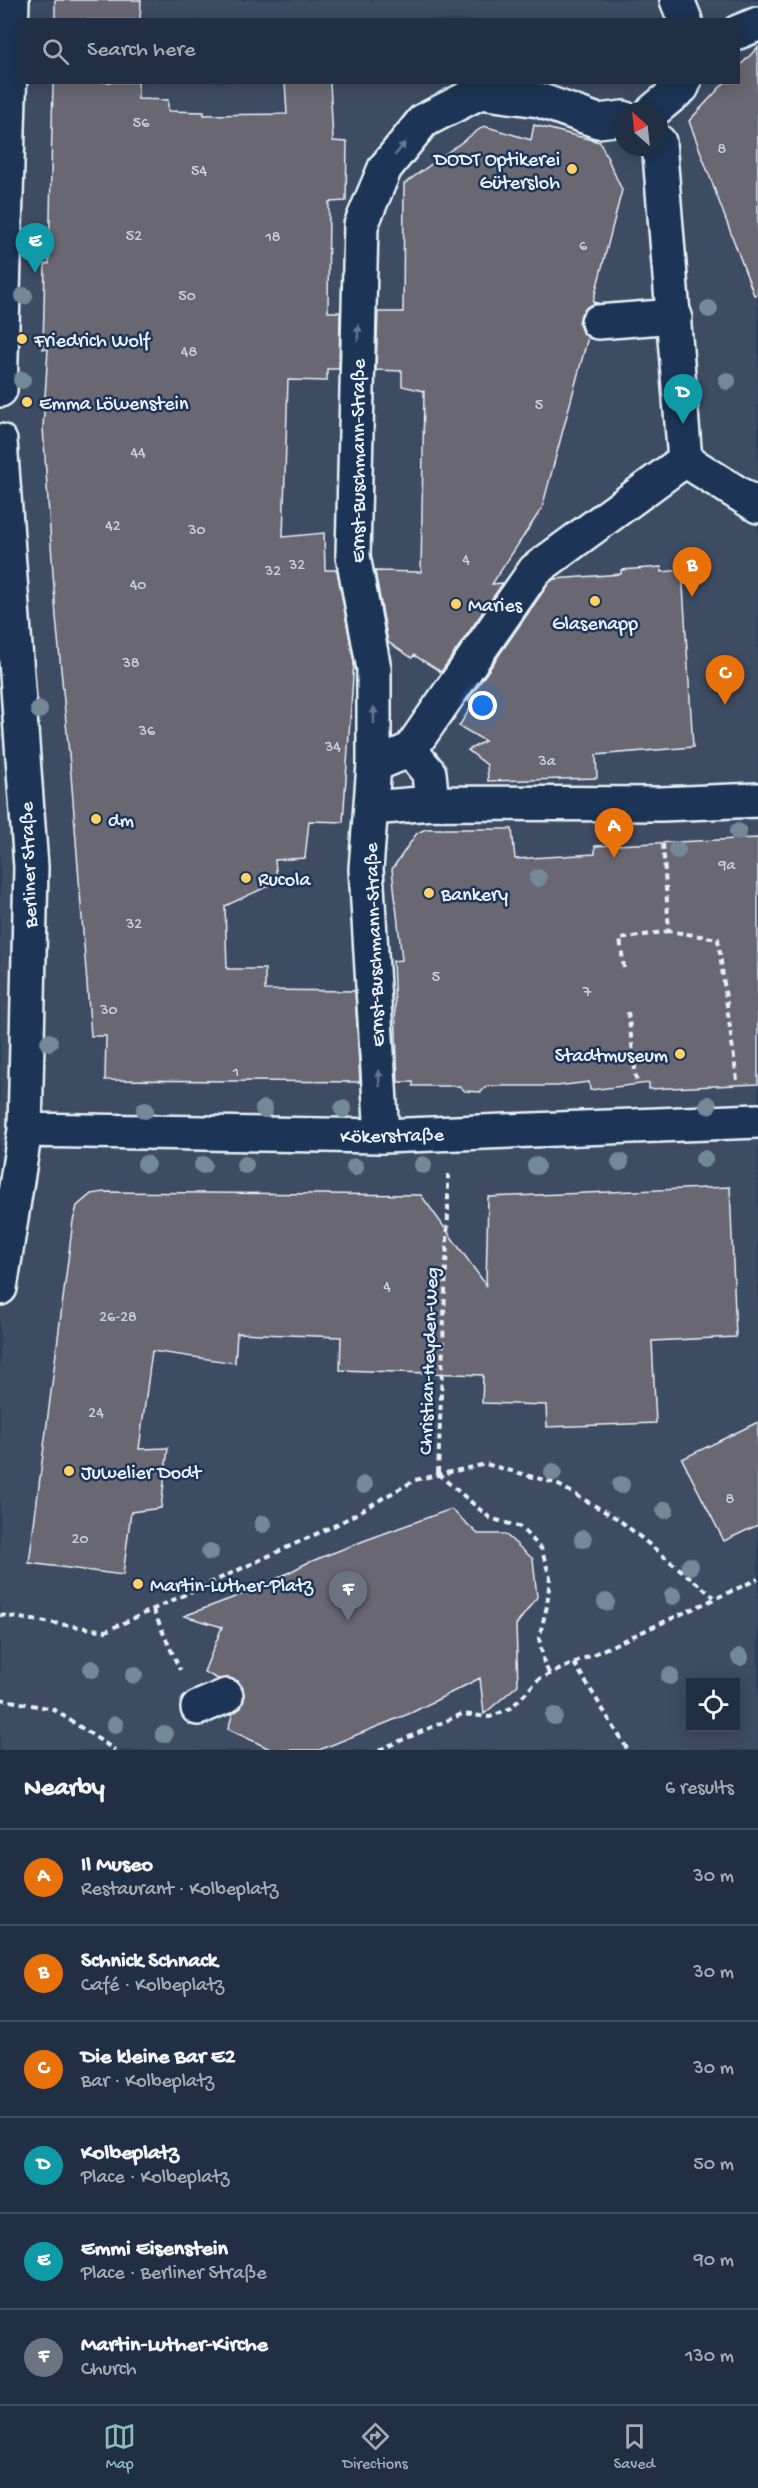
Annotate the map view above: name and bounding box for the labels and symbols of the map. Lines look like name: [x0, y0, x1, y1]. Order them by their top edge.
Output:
north arrow: [614, 102, 668, 156]
house number: 56: [133, 115, 150, 134]
one-way arrow: [394, 141, 407, 157]
house number: 8: [718, 141, 727, 160]
place label: DODT Optikerei Gütersloh: [432, 150, 560, 196]
marker: DODT Optikerei Gütersloh: [565, 162, 579, 176]
house number: 54: [191, 163, 207, 182]
pin: E: [15, 224, 54, 273]
house number: 52: [126, 228, 142, 247]
house number: 18: [264, 229, 281, 248]
house number: 6: [579, 238, 588, 257]
house number: 50: [178, 288, 196, 307]
one-way arrow: [354, 324, 363, 343]
place label: Friedrich Wolf: [33, 331, 151, 354]
marker: Friedrich Wolf: [15, 332, 29, 346]
house number: 48: [181, 344, 197, 363]
street label: Ernst-Buschmann-Straße: [349, 358, 372, 563]
pin: D: [664, 374, 702, 424]
place label: Emma Löwenstein: [39, 394, 189, 417]
marker: Emma Löwenstein: [20, 395, 34, 409]
house number: 5: [535, 397, 543, 416]
house number: 44: [130, 445, 146, 464]
house number: 42: [105, 518, 121, 537]
house number: 30: [187, 522, 206, 541]
pin: B: [672, 548, 712, 597]
house number: 4: [462, 552, 470, 571]
house number: 32: [288, 557, 305, 576]
house number: 32: [264, 563, 281, 582]
house number: 40: [130, 577, 146, 596]
marker: Glasenapp: [588, 594, 602, 608]
place label: Maries: [468, 596, 523, 619]
marker: Maries: [449, 597, 463, 611]
place label: Glasenapp: [552, 614, 638, 637]
house number: 38: [121, 655, 140, 674]
pin: C: [706, 656, 744, 705]
your location: [468, 691, 497, 720]
one-way arrow: [369, 706, 379, 725]
house number: 36: [138, 723, 156, 742]
house number: 34: [324, 739, 341, 758]
house number: 3a: [537, 753, 557, 772]
street label: Berliner Straße: [17, 801, 44, 929]
pin: A: [594, 808, 634, 858]
place label: dm: [108, 811, 134, 834]
marker: dm: [89, 812, 103, 826]
street label: Ernst-Buschmann-Straße: [361, 842, 392, 1047]
house number: 9a: [718, 857, 737, 876]
place label: Rucola: [258, 870, 311, 893]
marker: Rucola: [239, 871, 253, 885]
place label: Bankery: [440, 885, 508, 908]
marker: Bankery: [422, 886, 436, 900]
house number: 32: [125, 916, 142, 935]
house number: 5: [432, 969, 440, 988]
house number: 7: [582, 984, 592, 1003]
house number: 30: [99, 1002, 118, 1021]
place label: Stadtmuseum: [555, 1046, 668, 1069]
marker: Stadtmuseum: [673, 1047, 687, 1061]
house number: 1: [232, 1064, 239, 1083]
one-way arrow: [374, 1068, 383, 1087]
street label: Kökerstraße: [340, 1125, 445, 1150]
street label: Christian-Heyden-Weg: [416, 1267, 445, 1455]
house number: 4: [383, 1279, 391, 1298]
house number: 26-28: [99, 1309, 137, 1328]
house number: 24: [88, 1405, 104, 1424]
place label: Juwelier Dodt: [81, 1463, 203, 1486]
marker: Juwelier Dodt: [62, 1464, 76, 1478]
house number: 8: [726, 1491, 735, 1510]
house number: 20: [72, 1531, 88, 1550]
pin: F: [328, 1572, 368, 1621]
place label: Martin-Luther-Platz: [150, 1576, 314, 1599]
marker: Martin-Luther-Platz: [131, 1577, 145, 1591]

